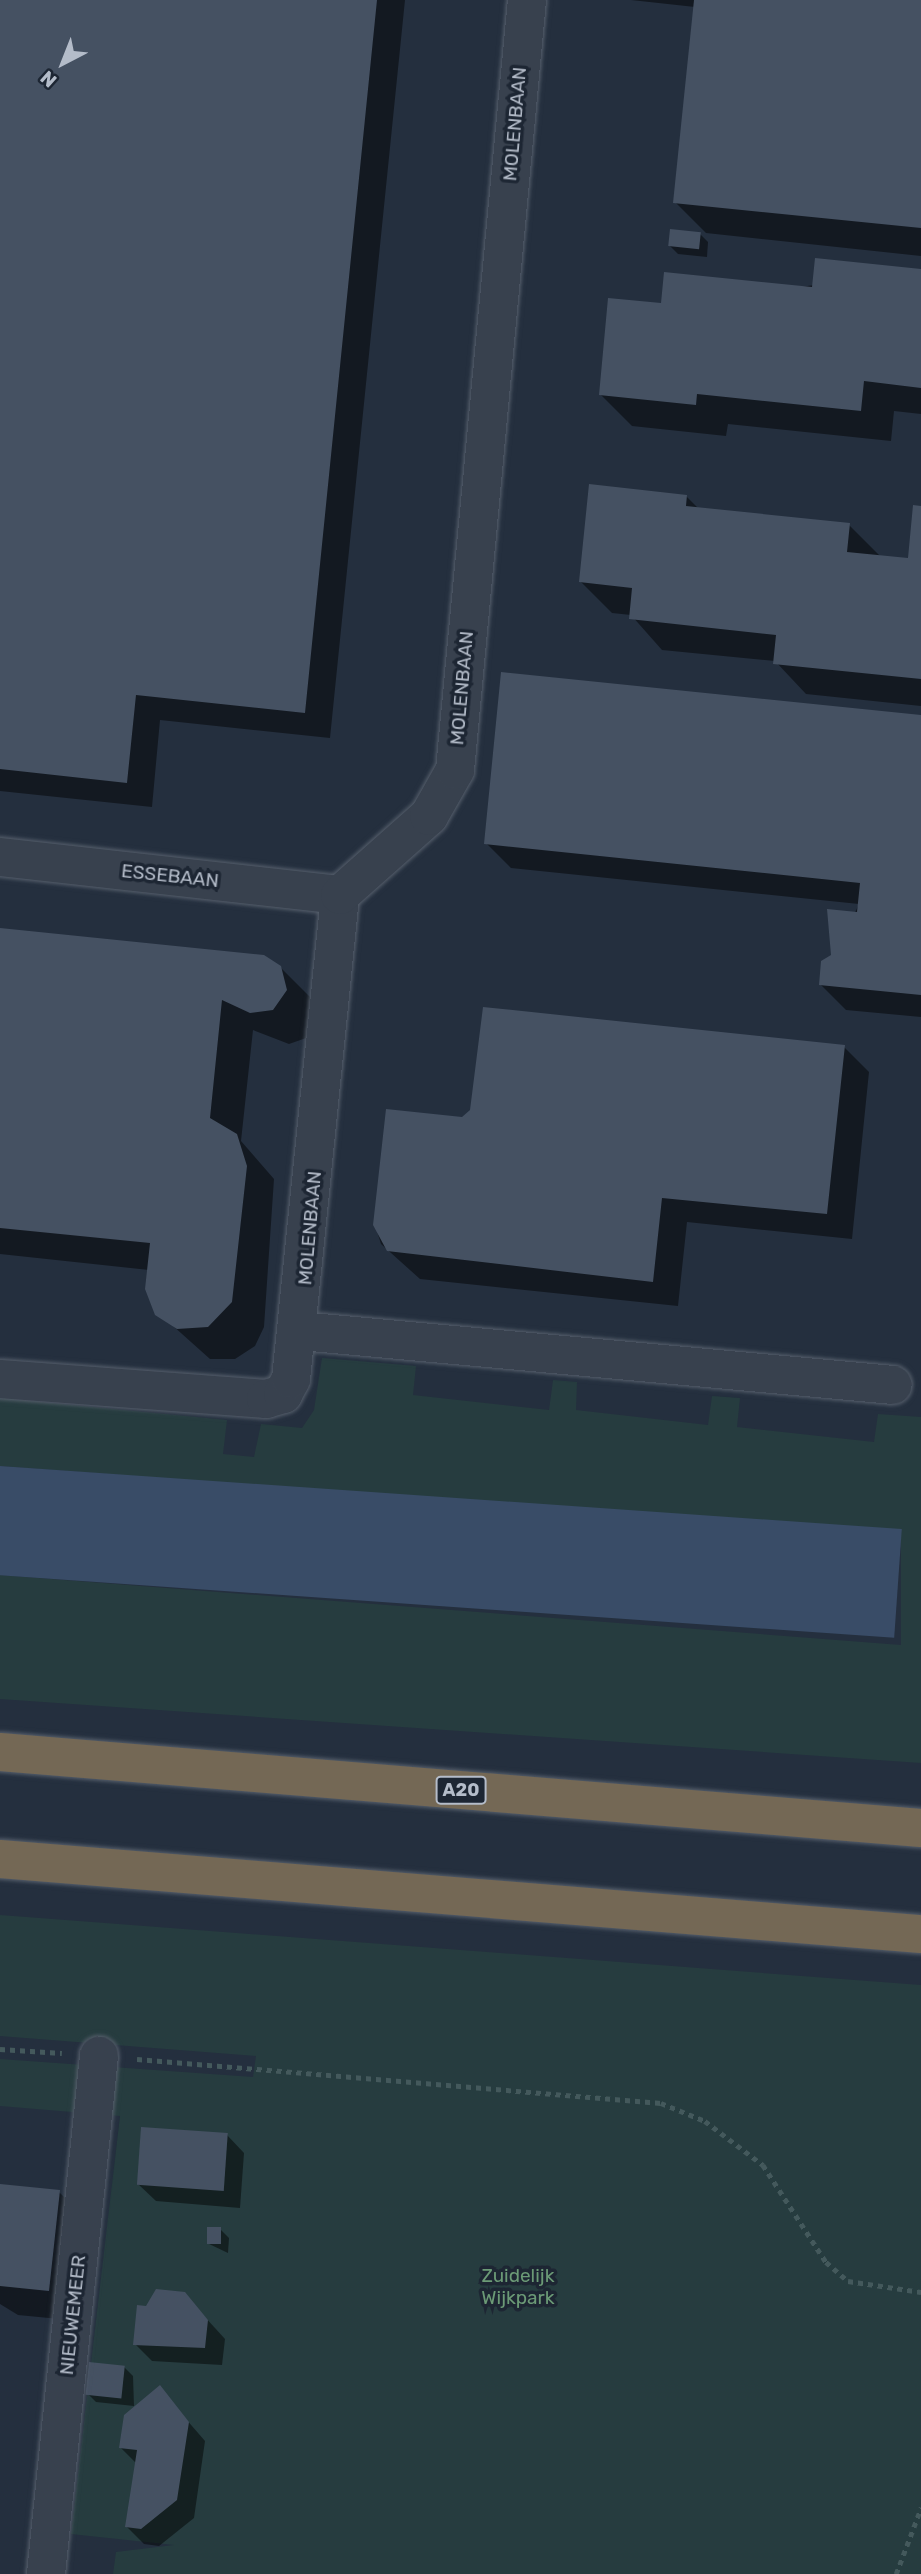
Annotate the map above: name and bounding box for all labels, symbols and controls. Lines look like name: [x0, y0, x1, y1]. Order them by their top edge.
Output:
north arrow: [28, 28, 98, 98]
text: N: [36, 66, 61, 92]
street label: MOLENBAAN: [499, 66, 531, 182]
street label: MOLENBAAN: [446, 630, 478, 746]
street label: ESSEBAAN: [120, 860, 220, 892]
street label: MOLENBAAN: [294, 1170, 326, 1286]
road number: A20: [435, 1776, 487, 1804]
street label: NIEUWEMEER: [55, 2254, 91, 2376]
park label: Zuidelijk Wijkpark: [481, 2265, 555, 2309]

